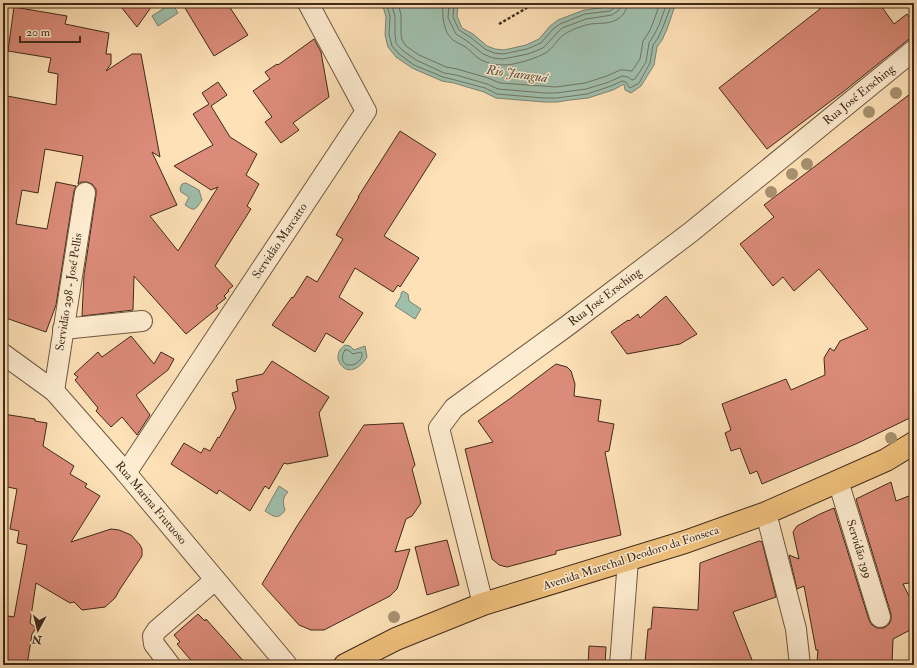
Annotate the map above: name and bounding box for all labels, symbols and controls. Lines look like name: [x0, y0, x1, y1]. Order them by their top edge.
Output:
scale bar: [20, 18, 80, 44]
text: 20 m: [26, 25, 51, 40]
street label: Rua José Ersching: [820, 61, 899, 128]
water label: Rio Jaraguá: [484, 62, 551, 86]
street label: Servidão Marcatto: [249, 200, 311, 282]
street label: Servidão 298 - José Pellis: [52, 232, 86, 352]
street label: Rua José Ersching: [565, 264, 645, 329]
street label: Rua Marina Frutuoso: [112, 459, 190, 548]
street label: Servidão 399: [843, 518, 875, 580]
street label: Avenida Marechal Deodoro da Fonseca: [540, 522, 722, 594]
north arrow: [18, 610, 58, 650]
text: N: [30, 632, 44, 647]

